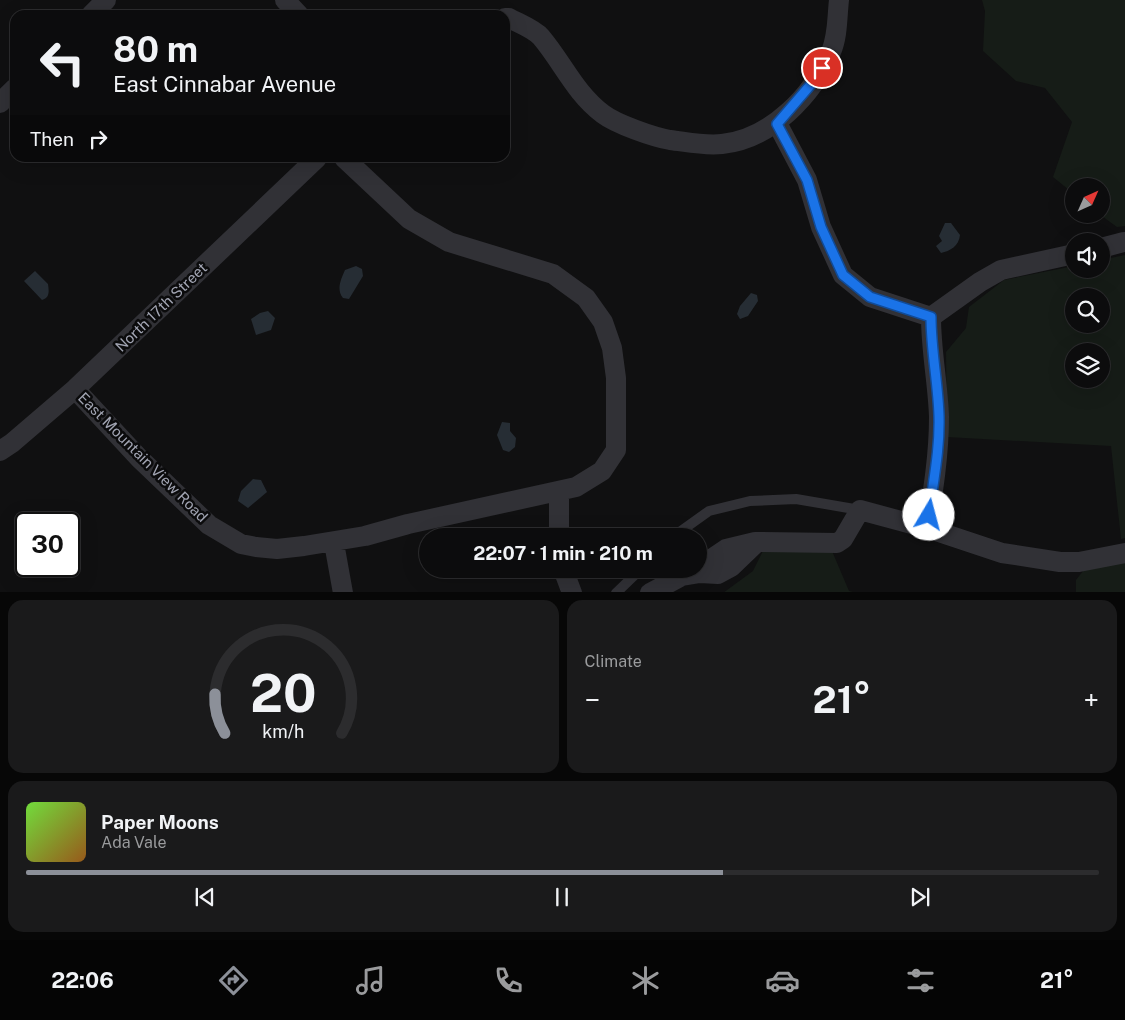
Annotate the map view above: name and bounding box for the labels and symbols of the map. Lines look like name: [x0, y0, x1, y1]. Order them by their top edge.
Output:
pin: [801, 47, 843, 89]
north arrow: [1065, 178, 1110, 222]
street label: North 17th Street: [112, 259, 210, 355]
street label: East Mountain View Road: [75, 389, 211, 525]
position arrow: [902, 488, 954, 540]
speed limit sign: 30: [15, 512, 80, 577]

